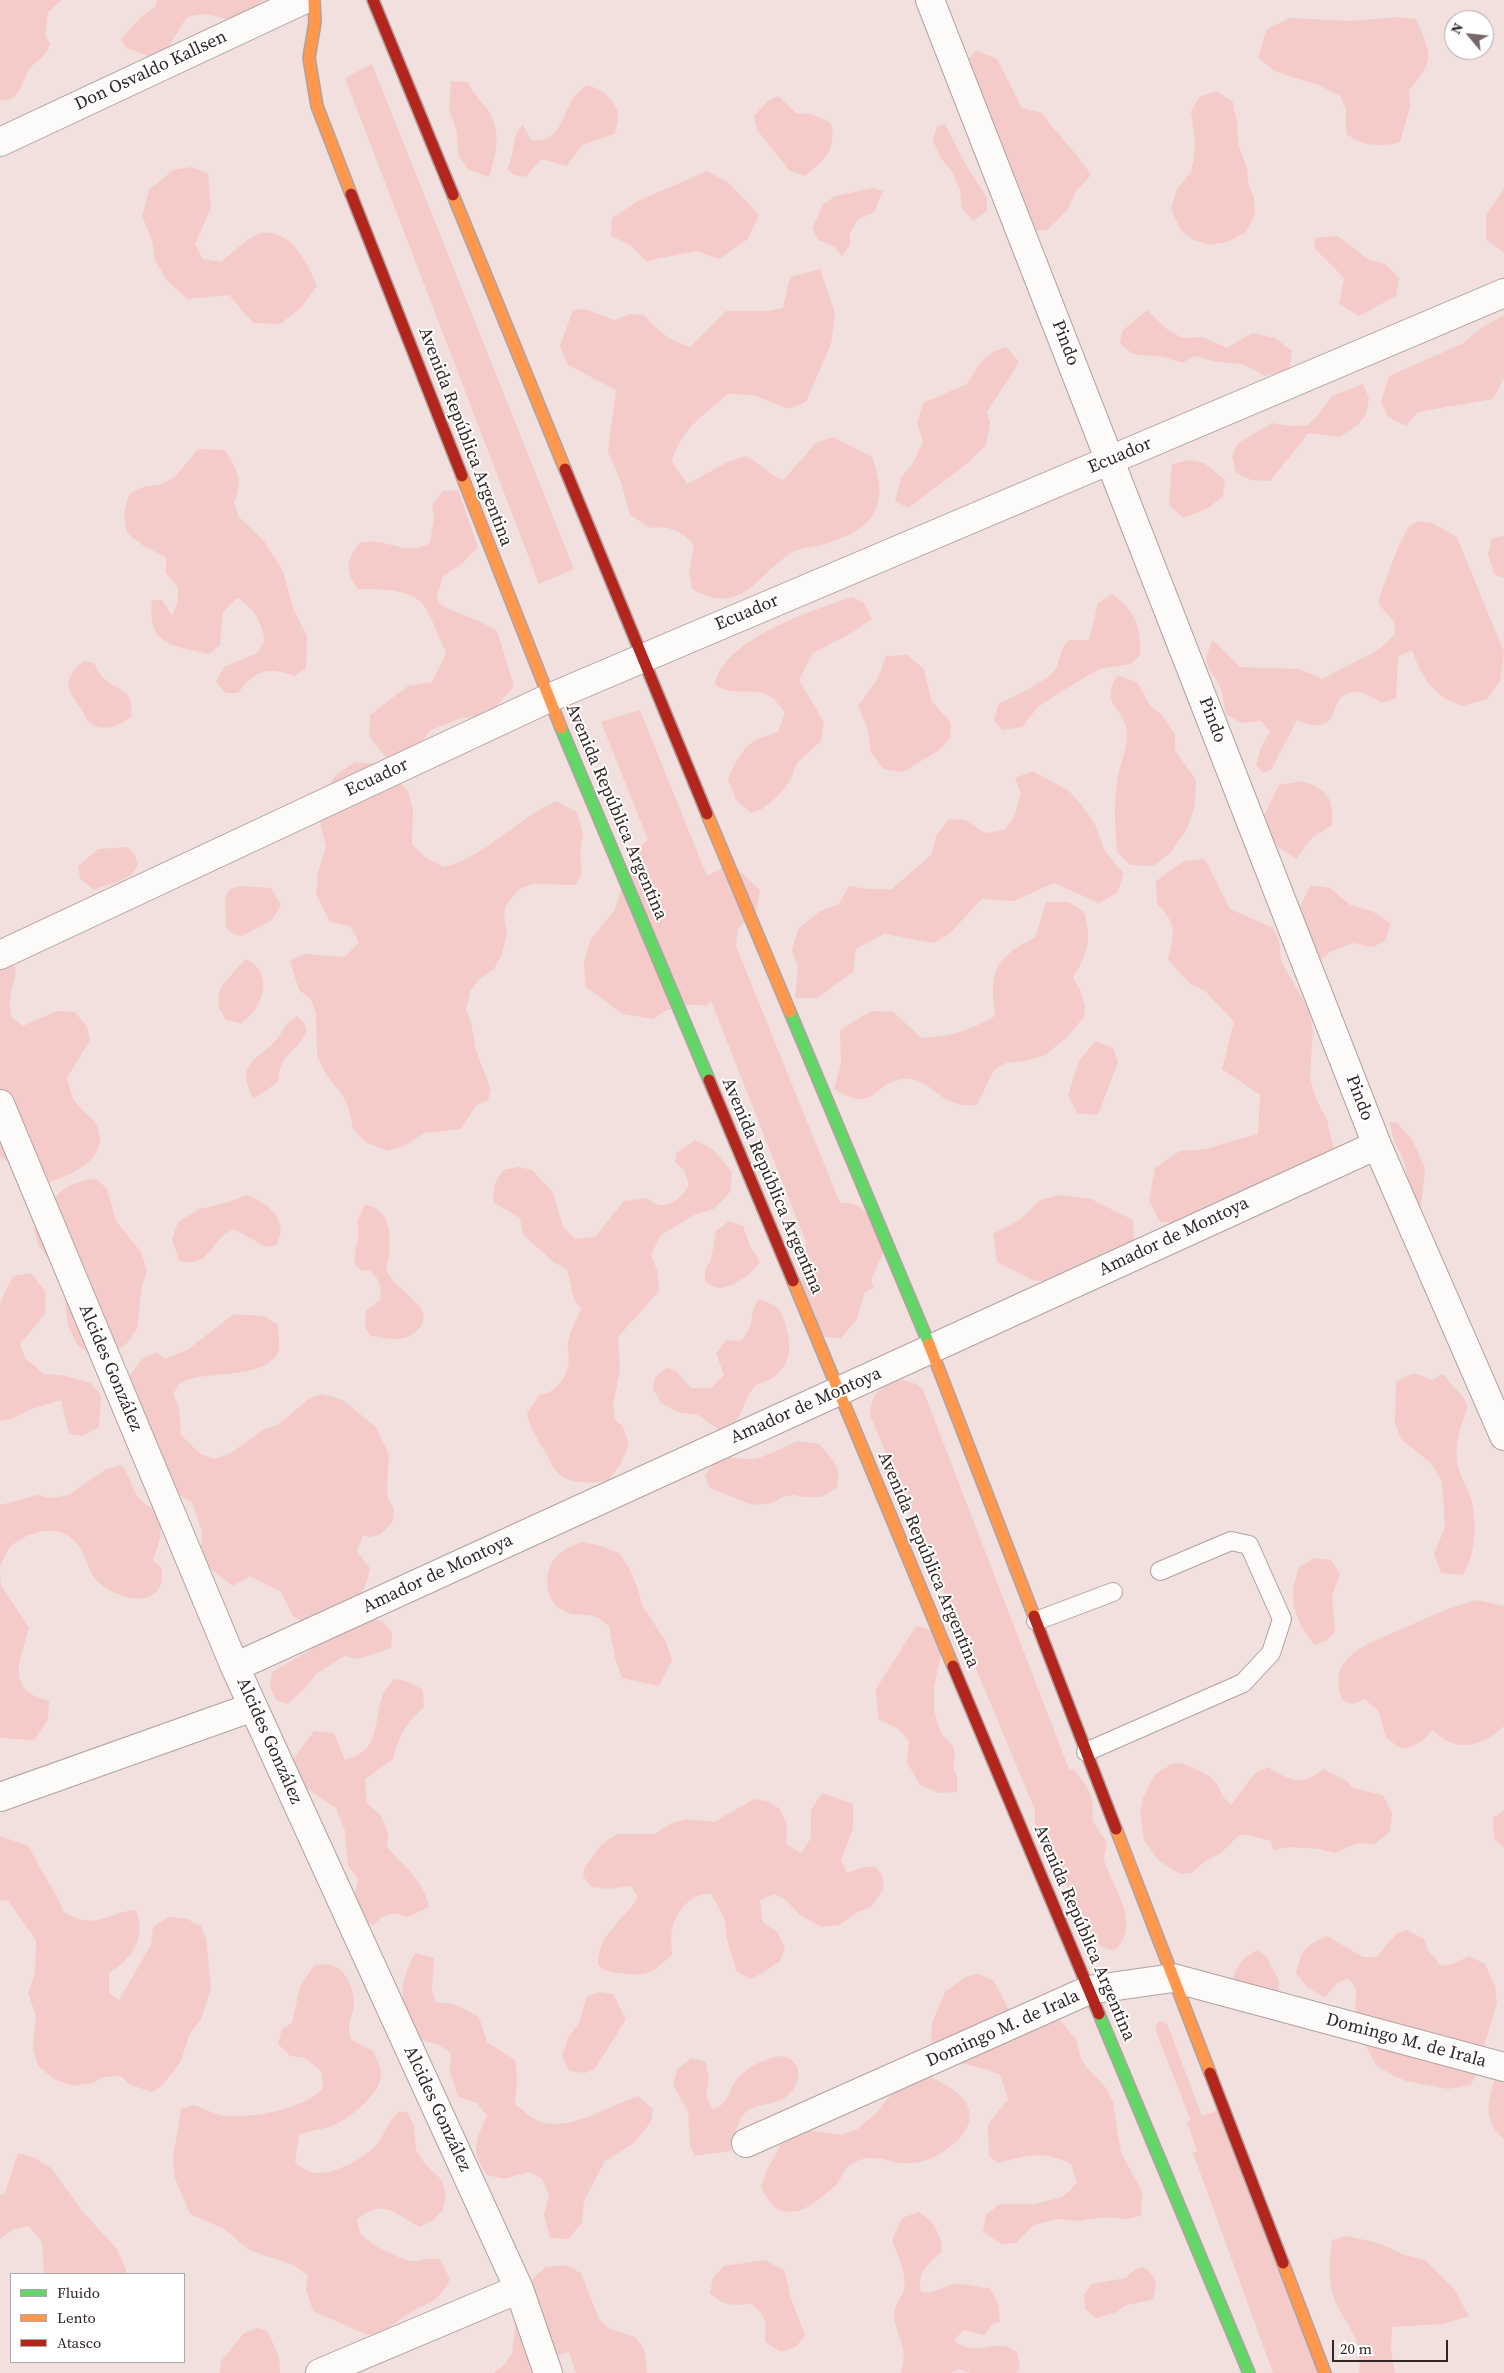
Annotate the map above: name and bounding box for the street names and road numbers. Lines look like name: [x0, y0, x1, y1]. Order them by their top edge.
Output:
street label: Don Osvaldo Kallsen: [71, 26, 231, 116]
street label: Pindo: [1046, 317, 1084, 369]
street label: Avenida República Argentina: [413, 325, 517, 549]
street label: Ecuador: [1085, 433, 1155, 479]
street label: Ecuador: [712, 590, 782, 636]
street label: Pindo: [1193, 694, 1231, 746]
street label: Avenida República Argentina: [561, 701, 671, 923]
street label: Ecuador: [342, 754, 412, 802]
street label: Pindo: [1340, 1072, 1378, 1124]
street label: Avenida República Argentina: [717, 1075, 827, 1297]
street label: Amador de Montoya: [1096, 1193, 1252, 1281]
street label: Alcides González: [73, 1301, 147, 1435]
street label: Amador de Montoya: [727, 1363, 885, 1449]
street label: Avenida República Argentina: [873, 1449, 983, 1671]
street label: Amador de Montoya: [360, 1530, 516, 1618]
street label: Alcides González: [231, 1674, 307, 1808]
street label: Avenida República Argentina: [1029, 1822, 1139, 2044]
street label: Domingo M. de Irala: [923, 1985, 1083, 2073]
street label: Domingo M. de Irala: [1323, 2009, 1489, 2073]
street label: Alcides González: [398, 2043, 476, 2175]

